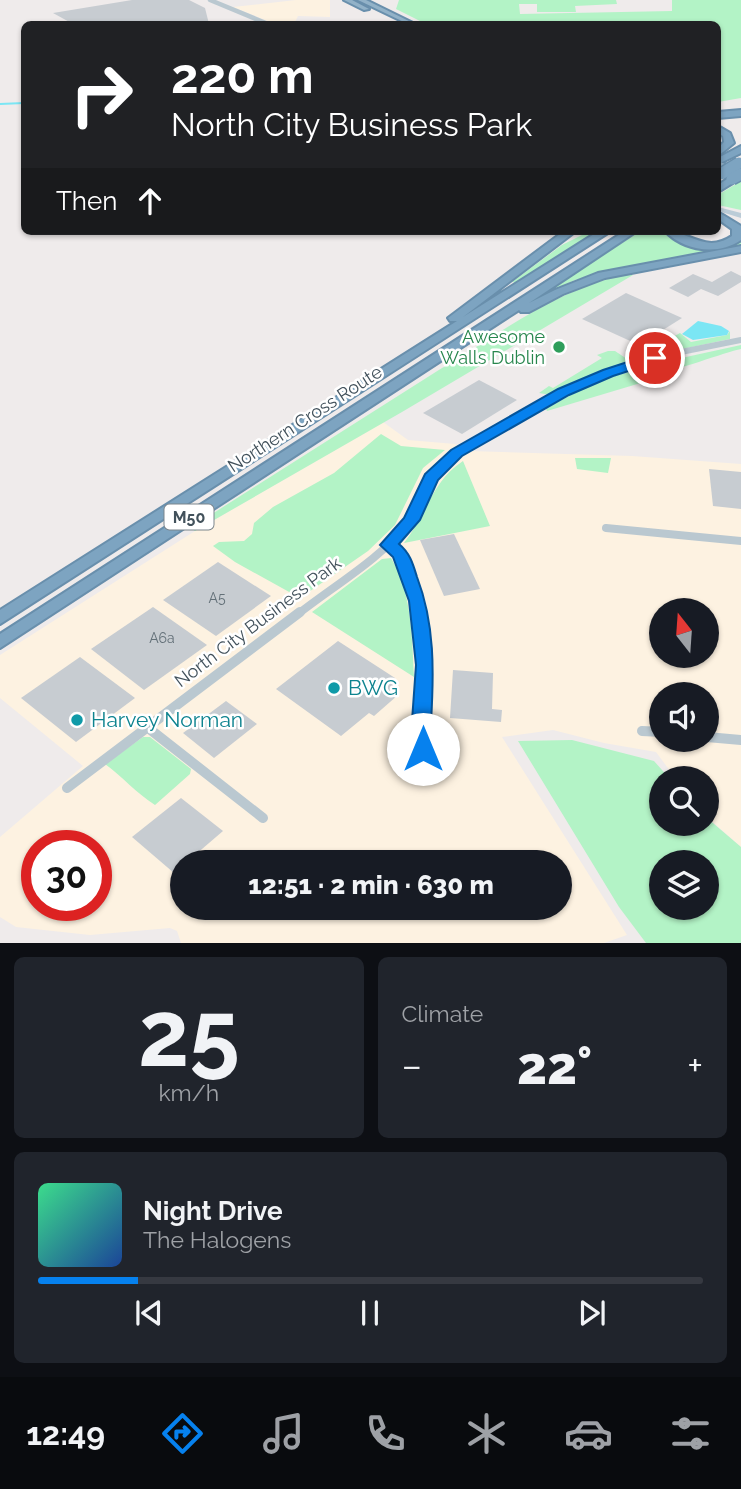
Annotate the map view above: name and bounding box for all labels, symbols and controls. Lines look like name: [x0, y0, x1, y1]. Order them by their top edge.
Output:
text: 220 m: [171, 47, 314, 104]
icon: right: [56, 49, 147, 140]
text: North City Business Park: [171, 106, 532, 143]
icon: ahead: [131, 182, 169, 220]
text: Then: [56, 186, 117, 216]
place label: Awesome Walls Dublin: [440, 326, 545, 368]
pin: [625, 328, 685, 388]
marker: Awesome Walls Dublin: [551, 339, 567, 355]
icon: arrive: [636, 339, 674, 377]
street label: Northern Cross Route: [224, 361, 386, 476]
road number: M50: [164, 504, 214, 530]
street label: North City Business Park: [170, 552, 346, 691]
house number: A5: [208, 590, 226, 606]
north arrow: [649, 598, 719, 668]
map controls: [649, 598, 719, 920]
house number: A6a: [149, 630, 175, 646]
place label: BWG: [348, 675, 398, 700]
marker: BWG: [326, 680, 342, 696]
button: sound: [649, 682, 719, 752]
place label: Harvey Norman: [91, 707, 243, 732]
marker: Harvey Norman: [69, 712, 85, 728]
position arrow: [386, 712, 460, 786]
button: search: [649, 766, 719, 836]
speed limit sign: 30: [21, 830, 112, 921]
button: layers: [649, 850, 719, 920]
text: 12:51 · 2 min · 630 m: [248, 870, 494, 900]
text: 25: [138, 980, 240, 1087]
text: Climate: [402, 1000, 483, 1027]
text: 22°: [517, 1035, 592, 1096]
text: −: [402, 1043, 422, 1088]
text: +: [687, 1043, 703, 1088]
text: km/h: [158, 1079, 219, 1106]
text: Night Drive: [143, 1196, 282, 1226]
text: The Halogens: [143, 1226, 291, 1253]
icon: previous: [130, 1294, 168, 1332]
icon: pause: [351, 1294, 389, 1332]
icon: next: [573, 1294, 611, 1332]
icon: directions: [158, 1409, 207, 1458]
icon: music: [259, 1409, 308, 1458]
icon: phone: [361, 1409, 410, 1458]
icon: climate: [462, 1409, 511, 1458]
icon: car: [564, 1409, 613, 1458]
icon: filters: [666, 1409, 715, 1458]
text: 12:49: [26, 1415, 105, 1452]

